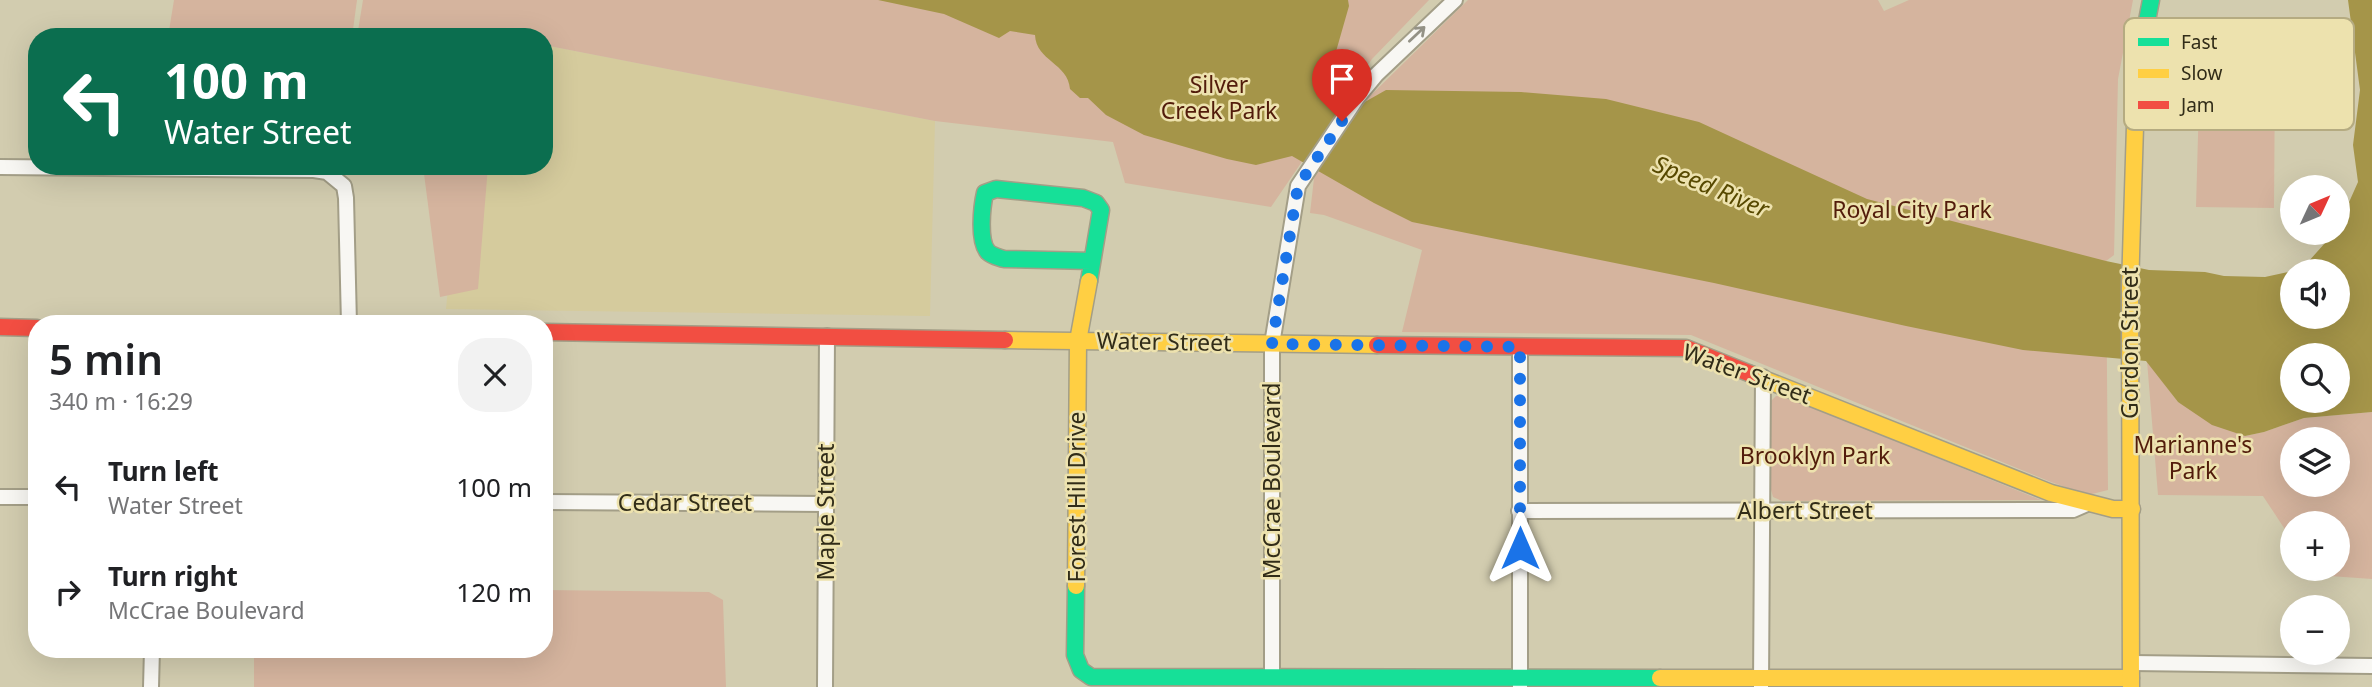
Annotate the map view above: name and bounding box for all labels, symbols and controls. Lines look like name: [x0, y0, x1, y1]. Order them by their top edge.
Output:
legend: [2124, 18, 2354, 130]
one-way arrow: [1408, 26, 1425, 43]
text: Fast: [2181, 29, 2218, 55]
text: 100 m: [164, 47, 309, 113]
pin: [1312, 49, 1372, 121]
icon: left: [49, 56, 140, 147]
icon: arrive: [1323, 60, 1361, 98]
text: Slow: [2181, 60, 2222, 86]
park label: Silver Creek Park: [1161, 68, 1278, 126]
text: Jam: [2179, 92, 2215, 118]
text: Water Street: [164, 110, 352, 153]
water label: Speed River: [1649, 146, 1776, 225]
north arrow: [2280, 175, 2350, 245]
map controls: [2280, 175, 2350, 665]
park label: Royal City Park: [1832, 193, 1992, 225]
button: sound: [2280, 259, 2350, 329]
street label: Gordon Street: [2113, 267, 2145, 419]
street label: Water Street: [1096, 324, 1232, 358]
text: 5 min: [49, 330, 163, 387]
street label: Water Street: [1679, 335, 1816, 411]
button: close: [458, 338, 532, 412]
button: search: [2280, 343, 2350, 413]
street label: McCrae Boulevard: [1255, 383, 1287, 579]
text: 340 m · 16:29: [49, 385, 193, 417]
street label: Forest Hill Drive: [1060, 412, 1092, 582]
button: layers: [2280, 427, 2350, 497]
park label: Marianne's Park: [2134, 428, 2252, 486]
park label: Brooklyn Park: [1740, 439, 1891, 471]
street label: Maple Street: [809, 443, 841, 581]
text: Turn left: [108, 453, 219, 489]
icon: left: [49, 468, 87, 506]
text: 100 m: [456, 469, 532, 505]
street label: Cedar Street: [618, 486, 752, 518]
text: Water Street: [108, 489, 243, 521]
street label: Albert Street: [1737, 494, 1873, 526]
position arrow: [1483, 511, 1557, 585]
button: +: [2280, 511, 2350, 581]
text: Turn right: [108, 558, 238, 594]
icon: right: [49, 573, 87, 611]
text: 120 m: [456, 574, 532, 610]
text: McCrae Boulevard: [108, 594, 305, 626]
button: −: [2280, 595, 2350, 665]

